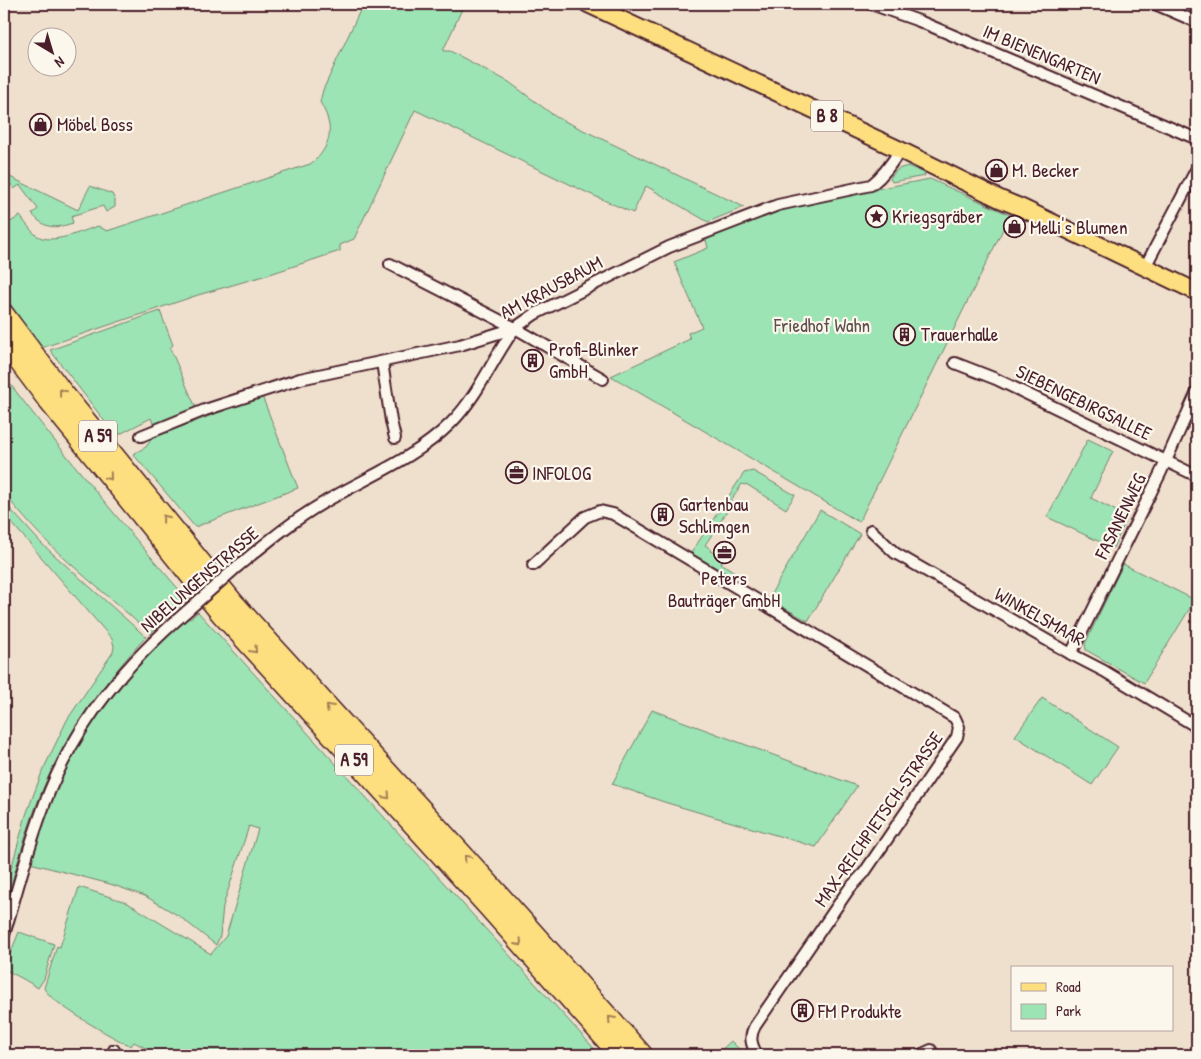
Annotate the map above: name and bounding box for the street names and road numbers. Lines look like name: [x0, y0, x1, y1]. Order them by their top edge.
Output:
street label: IM BIENENGARTEN: [979, 17, 1105, 91]
road number: B 8: [811, 100, 843, 132]
street label: AM KRAUSBAUM: [495, 249, 607, 325]
street label: SIEBENGEBIRGSALLEE: [1012, 358, 1157, 446]
road number: A 59: [79, 421, 117, 452]
street label: FASANENWEG: [1088, 469, 1152, 564]
street label: NIBELUNGENSTRASSE: [134, 520, 264, 638]
street label: WINKELSMAAR: [990, 581, 1090, 652]
street label: MAX-REICHPIETSCH-STRASSE: [808, 726, 949, 912]
road number: A 59: [335, 744, 373, 776]

